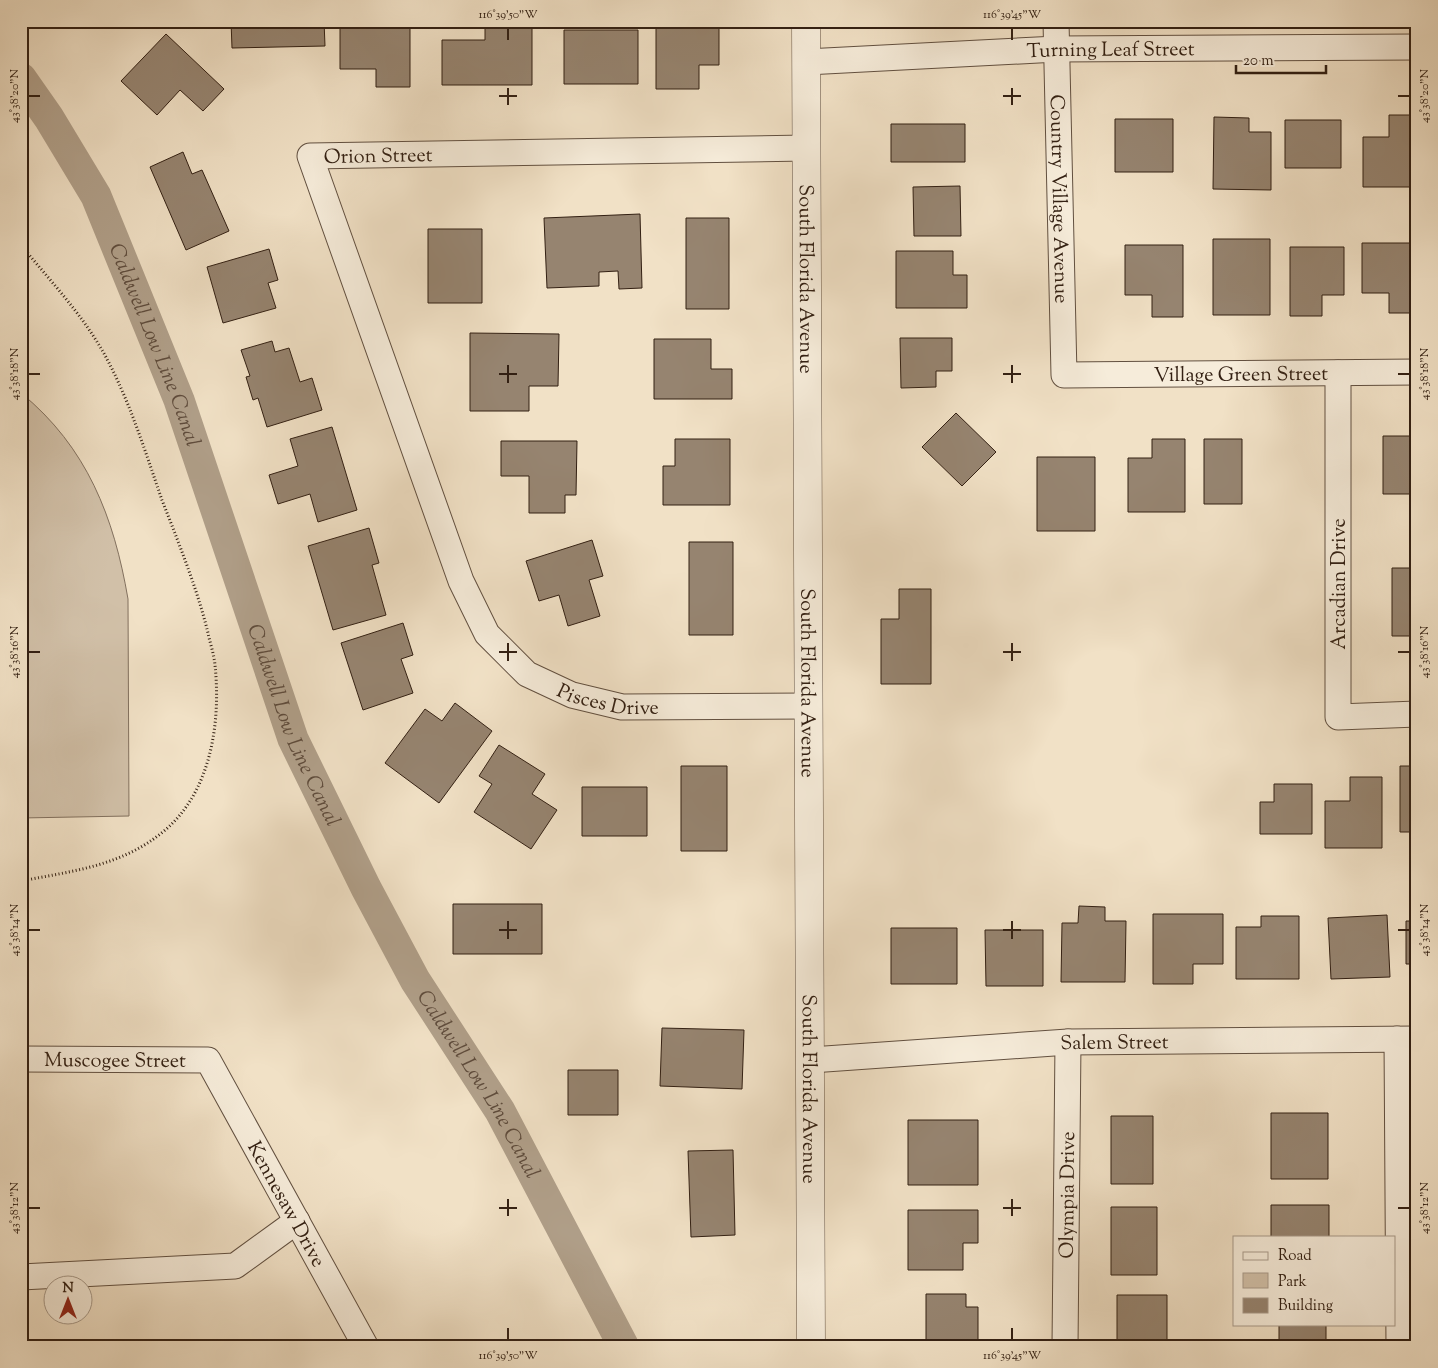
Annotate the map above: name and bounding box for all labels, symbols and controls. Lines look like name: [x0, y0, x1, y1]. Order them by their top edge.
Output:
text: 116°39'50"W: [478, 6, 538, 24]
text: 116°39'45"W: [983, 6, 1042, 24]
street label: Turning Leaf Street: [1026, 36, 1195, 68]
scale bar: [1236, 42, 1326, 74]
text: 20 m: [1243, 51, 1274, 72]
text: 43°38'20"N: [6, 69, 24, 123]
text: 43°38'20"N: [1416, 69, 1434, 123]
street label: Country Village Avenue: [1041, 94, 1074, 304]
street label: Orion Street: [323, 142, 433, 173]
street label: South Florida Avenue: [790, 184, 819, 374]
water label: Caldwell Low Line Canal: [100, 239, 207, 451]
text: 43°38'18"N: [6, 347, 24, 400]
text: 43°38'18"N: [1416, 347, 1434, 400]
street label: Village Green Street: [1154, 361, 1328, 391]
street label: Arcadian Drive: [1326, 518, 1355, 650]
street label: South Florida Avenue: [791, 588, 821, 778]
water label: Caldwell Low Line Canal: [238, 620, 347, 832]
text: 43°38'16"N: [6, 625, 24, 678]
text: 43°38'16"N: [1416, 625, 1434, 678]
street label: Pisces Drive: [551, 678, 659, 725]
text: 43°38'14"N: [6, 903, 24, 956]
text: 43°38'14"N: [1416, 903, 1434, 956]
water label: Caldwell Low Line Canal: [408, 985, 546, 1184]
street label: South Florida Avenue: [793, 994, 822, 1184]
street label: Salem Street: [1059, 1029, 1169, 1060]
street label: Muscogee Street: [44, 1047, 186, 1077]
street label: Olympia Drive: [1054, 1131, 1084, 1259]
street label: Kennesaw Drive: [238, 1137, 331, 1273]
text: 43°38'12"N: [6, 1182, 24, 1234]
text: 43°38'12"N: [1416, 1182, 1434, 1234]
legend: [1233, 1236, 1396, 1326]
text: Road: [1278, 1246, 1312, 1267]
text: Park: [1278, 1272, 1307, 1293]
north arrow: [42, 1276, 92, 1326]
text: N: [62, 1279, 74, 1299]
text: Building: [1278, 1296, 1333, 1317]
text: 116°39'50"W: [478, 1347, 538, 1365]
text: 116°39'45"W: [983, 1347, 1042, 1365]

